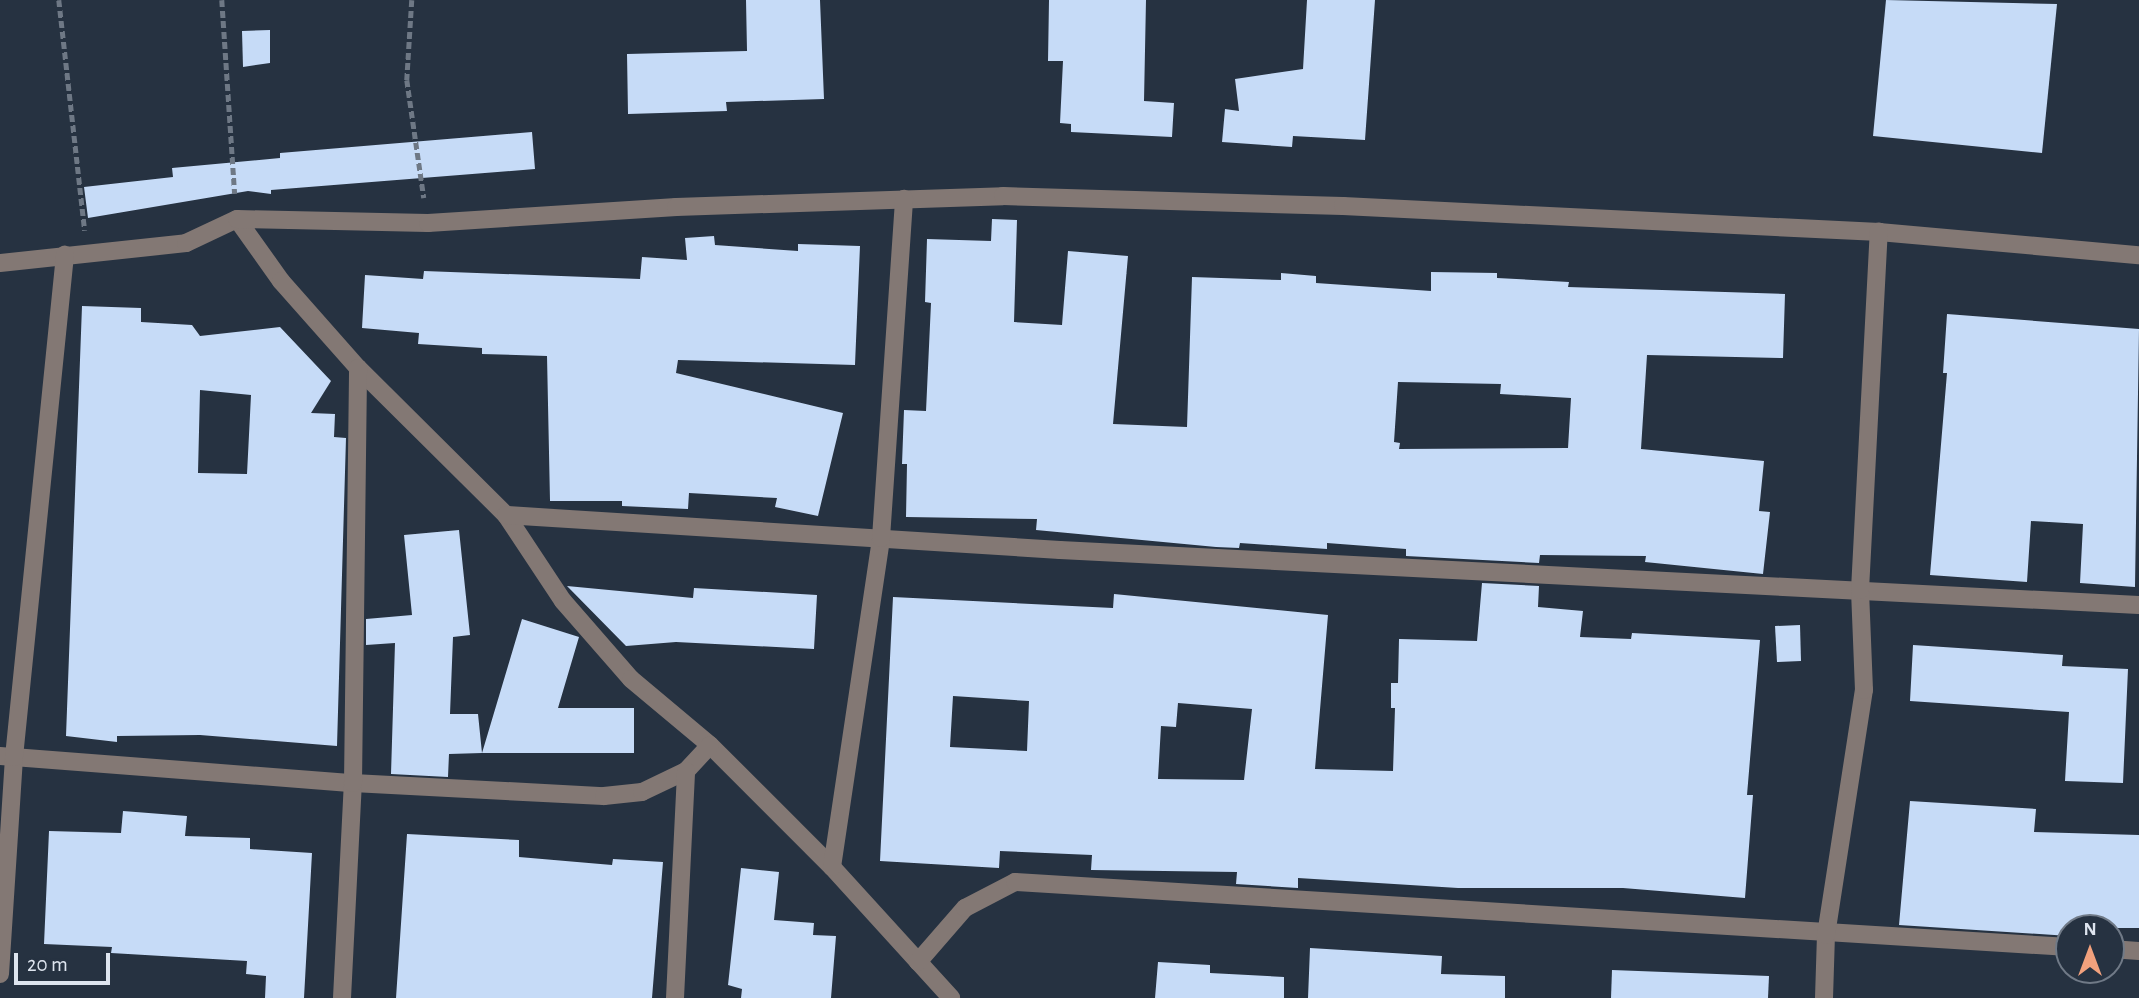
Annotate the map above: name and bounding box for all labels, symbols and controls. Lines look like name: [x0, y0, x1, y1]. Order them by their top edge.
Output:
north arrow: [2055, 914, 2125, 984]
text: N: [2083, 920, 2097, 939]
scale bar: [18, 939, 114, 983]
text: 20 m: [27, 954, 68, 975]

